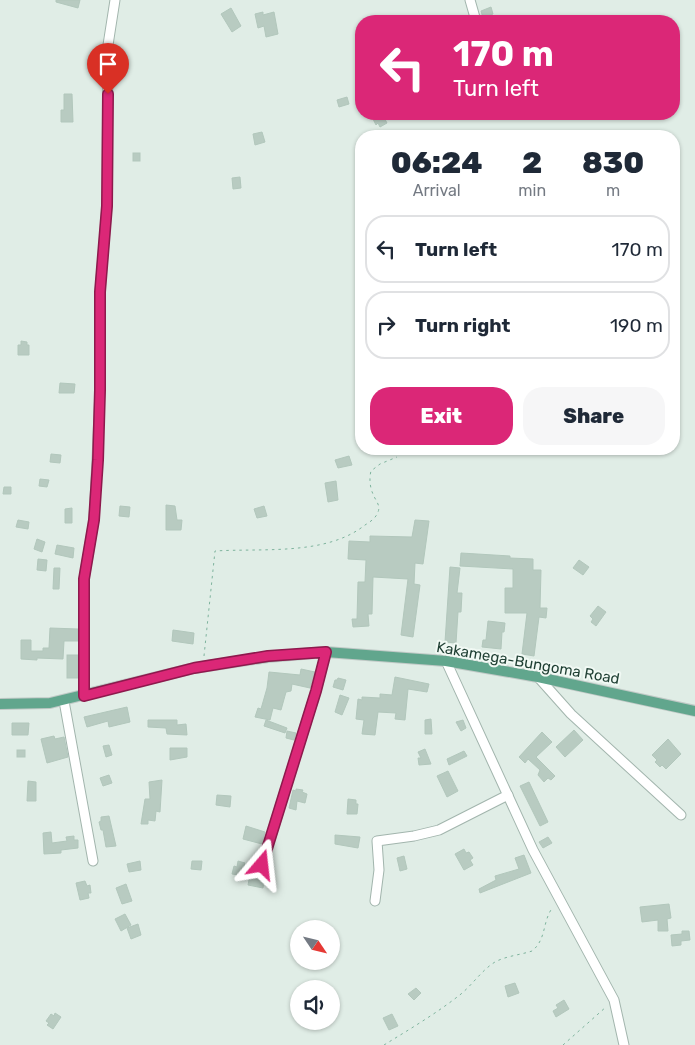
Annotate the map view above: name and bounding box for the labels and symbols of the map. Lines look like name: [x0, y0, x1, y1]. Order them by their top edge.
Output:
pin: [87, 43, 129, 94]
street label: Kakamega-Bungoma Road: [435, 638, 621, 688]
position arrow: [235, 838, 287, 890]
north arrow: [290, 920, 340, 970]

